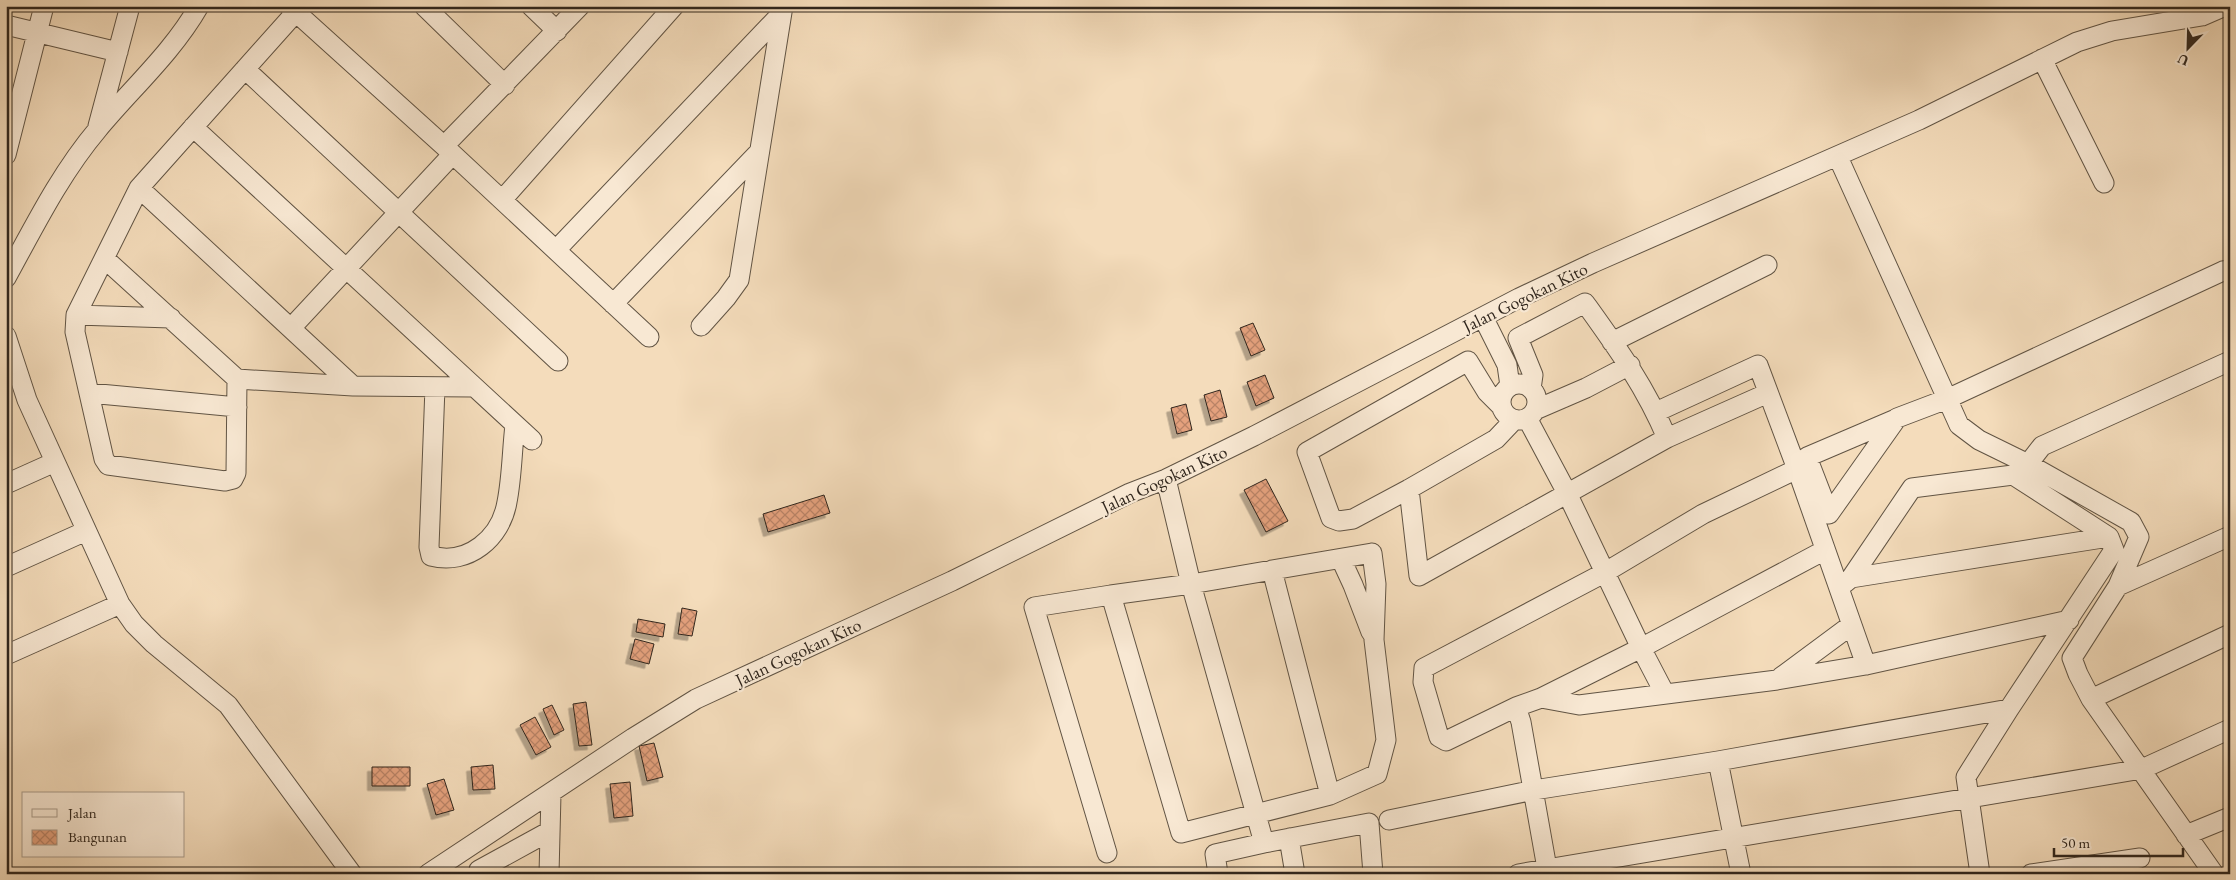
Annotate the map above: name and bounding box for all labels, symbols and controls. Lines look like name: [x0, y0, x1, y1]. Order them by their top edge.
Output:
north arrow: [2164, 22, 2214, 72]
text: U: [2174, 49, 2191, 70]
street label: Jalan Gogokan Kito: [1457, 257, 1591, 338]
street label: Jalan Gogokan Kito: [1096, 440, 1231, 519]
street label: Jalan Gogokan Kito: [730, 613, 865, 692]
legend: [22, 792, 185, 858]
text: Jalan: [66, 803, 97, 822]
scale bar: [2054, 825, 2182, 857]
text: Bangunan: [68, 827, 127, 846]
text: 50 m: [2061, 833, 2090, 852]

